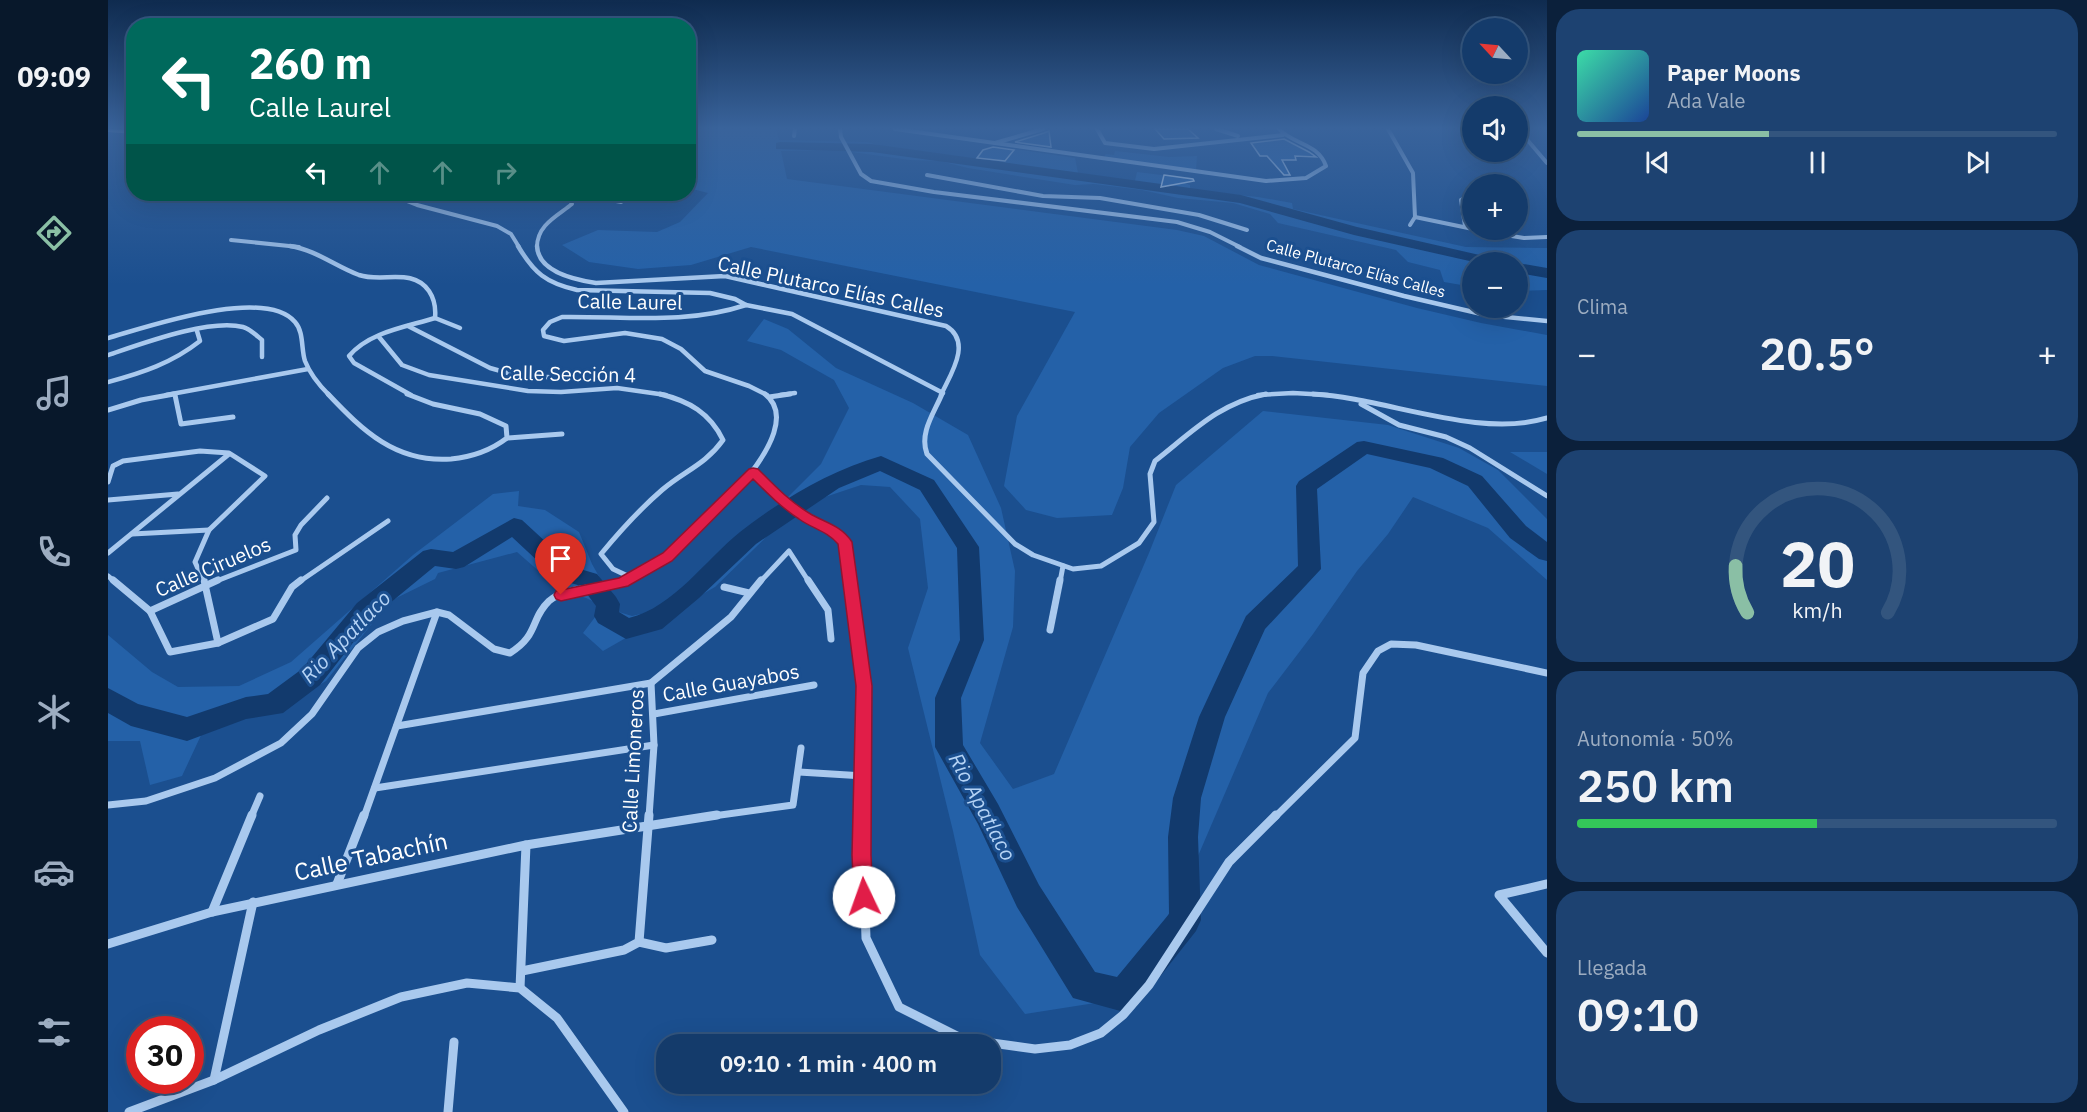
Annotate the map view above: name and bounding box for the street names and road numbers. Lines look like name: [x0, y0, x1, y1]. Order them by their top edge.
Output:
street label: Calle Plutarco Elías Calles: [1264, 234, 1448, 302]
street label: Calle Plutarco Elías Calles: [715, 249, 947, 324]
street label: Calle Laurel: [577, 287, 683, 316]
street label: Calle Sección 4: [500, 359, 636, 388]
street label: Calle Ciruelos: [151, 530, 275, 603]
street label: Calle Guayabos: [660, 657, 801, 708]
street label: Calle Limoneros: [615, 688, 650, 833]
street label: Calle Tabachín: [291, 824, 451, 888]

